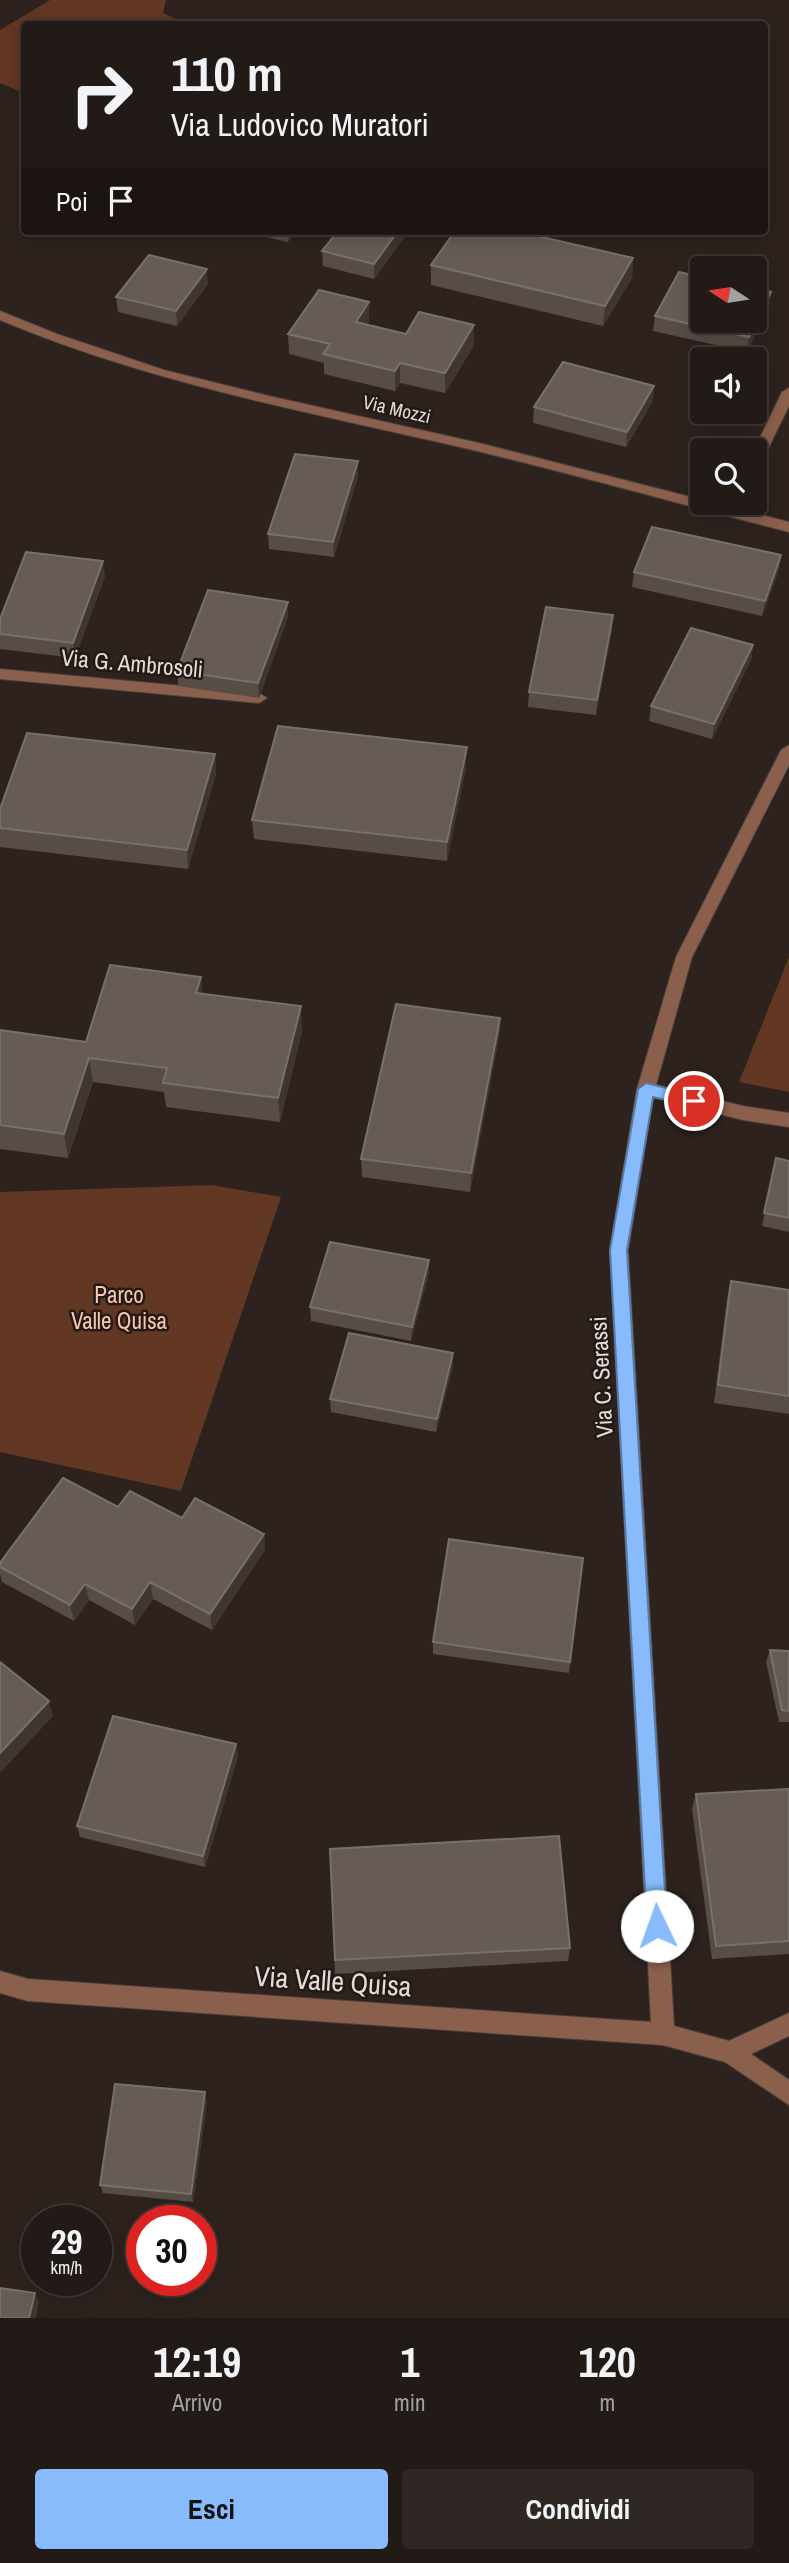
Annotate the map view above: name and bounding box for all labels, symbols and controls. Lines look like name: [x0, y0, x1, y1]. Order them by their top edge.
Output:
text: 110 m: [171, 40, 283, 106]
icon: right: [56, 49, 147, 140]
text: Via Ludovico Muratori: [171, 103, 429, 146]
icon: arrive: [102, 182, 140, 220]
text: Poi: [56, 184, 88, 219]
north arrow: [690, 256, 766, 332]
map controls: [690, 256, 767, 515]
button: sound: [690, 347, 767, 424]
street label: Via Mozzi: [360, 389, 434, 429]
button: search: [690, 438, 767, 515]
street label: Via G. Ambrosoli: [60, 641, 204, 685]
pin: [664, 1071, 724, 1131]
icon: arrive: [675, 1082, 713, 1120]
park label: Parco Valle Quisa: [71, 1279, 168, 1336]
street label: Via C. Serassi: [582, 1316, 620, 1438]
position arrow: [620, 1889, 694, 1963]
street label: Via Valle Quisa: [253, 1957, 413, 2005]
speed limit sign: 30: [126, 2205, 217, 2296]
text: 29: [51, 2218, 82, 2265]
text: km/h: [51, 2255, 83, 2280]
text: 12:19: [153, 2334, 241, 2390]
text: 1: [400, 2334, 419, 2390]
text: 120: [579, 2334, 636, 2390]
text: Arrivo: [172, 2387, 222, 2418]
text: min: [394, 2387, 426, 2418]
text: m: [599, 2387, 615, 2418]
button: Esci: [35, 2469, 388, 2549]
button: Condividi: [402, 2469, 754, 2549]

